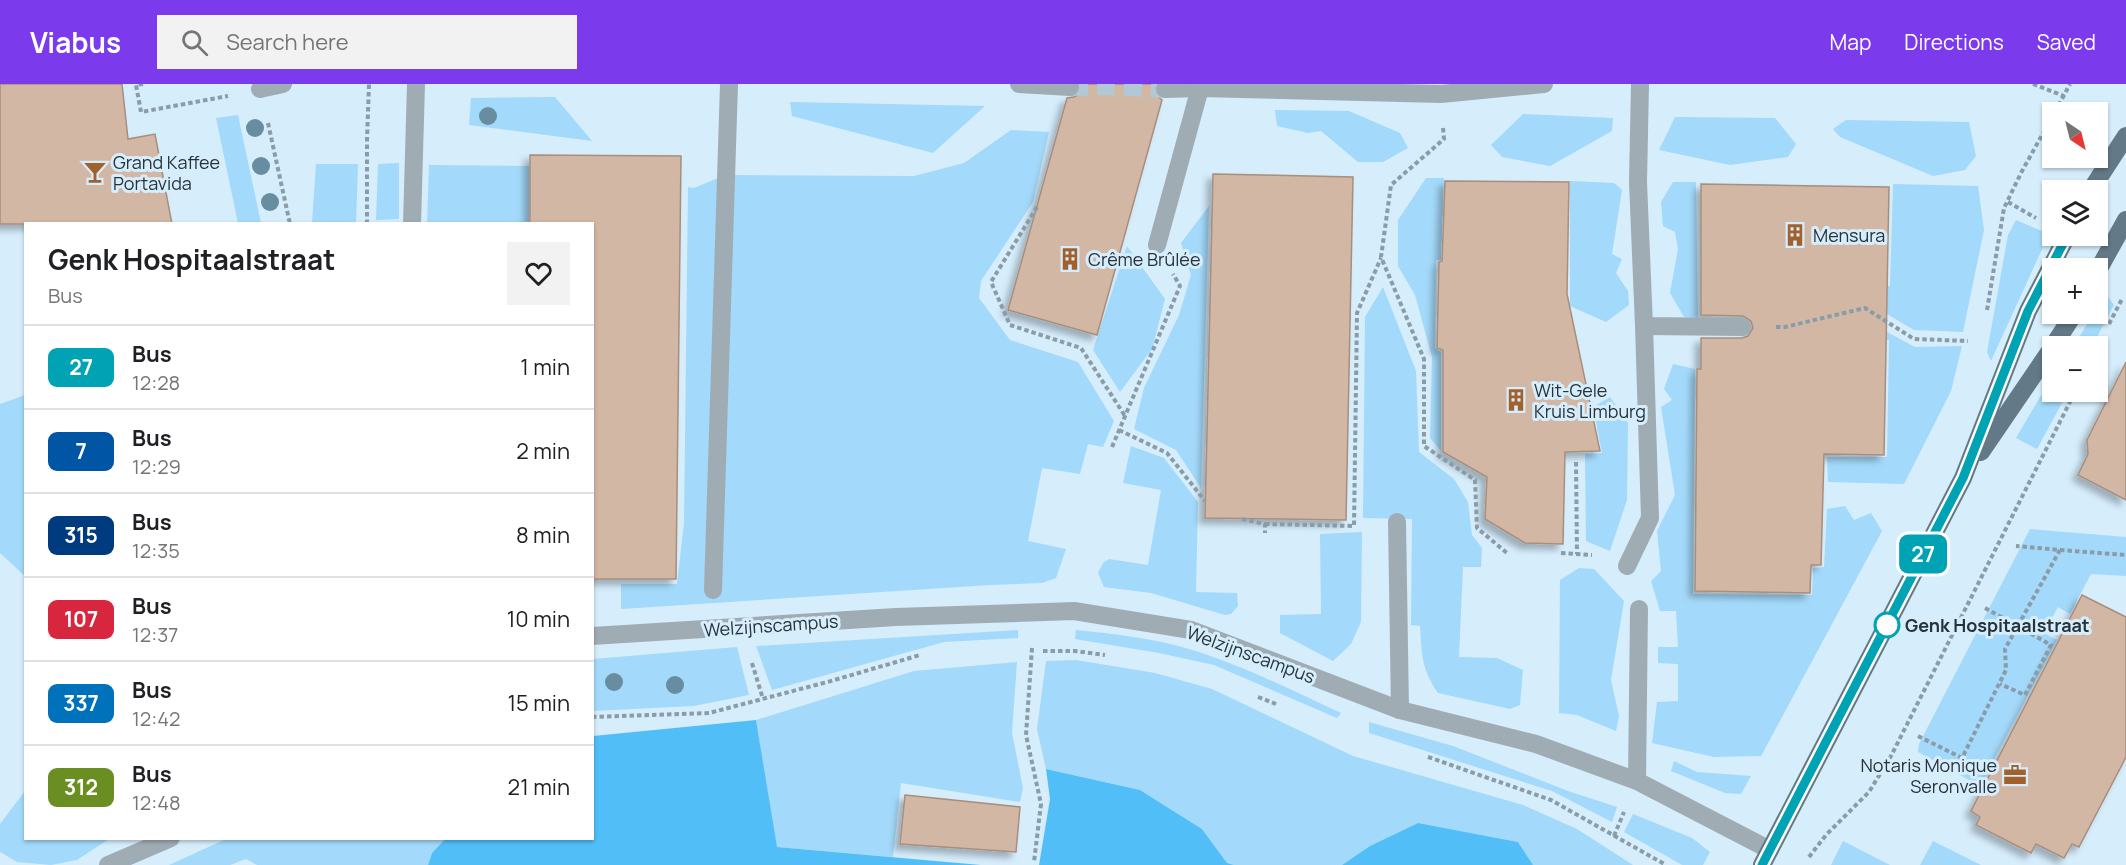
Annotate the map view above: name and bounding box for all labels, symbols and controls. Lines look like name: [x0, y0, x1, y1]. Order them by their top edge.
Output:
search box: [157, 15, 577, 69]
text: Viabus: [30, 23, 121, 61]
icon: search: [178, 26, 211, 59]
text: Search here: [226, 27, 349, 57]
text: Map: [1830, 28, 1871, 56]
text: Directions: [1904, 28, 2004, 56]
text: Saved: [2037, 28, 2096, 56]
north arrow: [2042, 102, 2108, 168]
map controls: [2042, 102, 2108, 402]
place label: Grand Kaffee Portavida: [113, 150, 220, 195]
bar icon: Grand Kaffee Portavida: [82, 159, 108, 185]
button: layers: [2042, 180, 2108, 246]
building icon: Mensura: [1782, 222, 1808, 248]
place label: Mensura: [1813, 223, 1885, 247]
text: Genk Hospitaalstraat: [48, 240, 335, 278]
button: heart: [507, 242, 570, 305]
building icon: Crême Brûlée: [1057, 246, 1083, 272]
place label: Crême Brûlée: [1088, 247, 1200, 271]
button: +: [2042, 258, 2108, 324]
text: Bus: [48, 282, 83, 309]
button: −: [2042, 336, 2108, 402]
text: Bus: [132, 339, 172, 369]
text: 1 min: [520, 352, 570, 382]
text: 27: [69, 353, 93, 381]
text: 12:28: [132, 369, 180, 396]
place label: Wit-Gele Kruis Limburg: [1534, 378, 1646, 423]
building icon: Wit-Gele Kruis Limburg: [1503, 387, 1529, 413]
text: Bus: [132, 423, 172, 453]
text: 2 min: [516, 436, 570, 466]
text: 7: [75, 437, 87, 465]
text: 12:29: [132, 453, 181, 480]
text: Bus: [132, 507, 172, 537]
text: 8 min: [516, 520, 570, 550]
text: 315: [64, 521, 98, 549]
line badge: 27: [1896, 534, 1950, 574]
text: 12:35: [132, 537, 180, 564]
text: 27: [1911, 540, 1935, 568]
text: Bus: [132, 591, 172, 621]
text: 10 min: [507, 604, 570, 634]
text: 107: [64, 605, 98, 633]
street label: Welzijnscampus: [703, 608, 839, 642]
marker: Genk Hospitaalstraat: [1874, 612, 1900, 638]
place label: Genk Hospitaalstraat: [1905, 613, 2090, 637]
street label: Welzijnscampus: [1184, 620, 1318, 688]
text: 12:37: [132, 621, 178, 648]
text: Bus: [132, 675, 172, 705]
text: 15 min: [507, 688, 570, 718]
text: 337: [63, 689, 99, 717]
text: 12:42: [132, 705, 180, 732]
place label: Notaris Monique Seronvalle: [1861, 753, 1997, 798]
text: Bus: [132, 759, 172, 789]
office icon: Notaris Monique Seronvalle: [2002, 762, 2028, 788]
text: 21 min: [508, 772, 570, 802]
text: 312: [64, 773, 98, 801]
text: 12:48: [132, 789, 181, 816]

